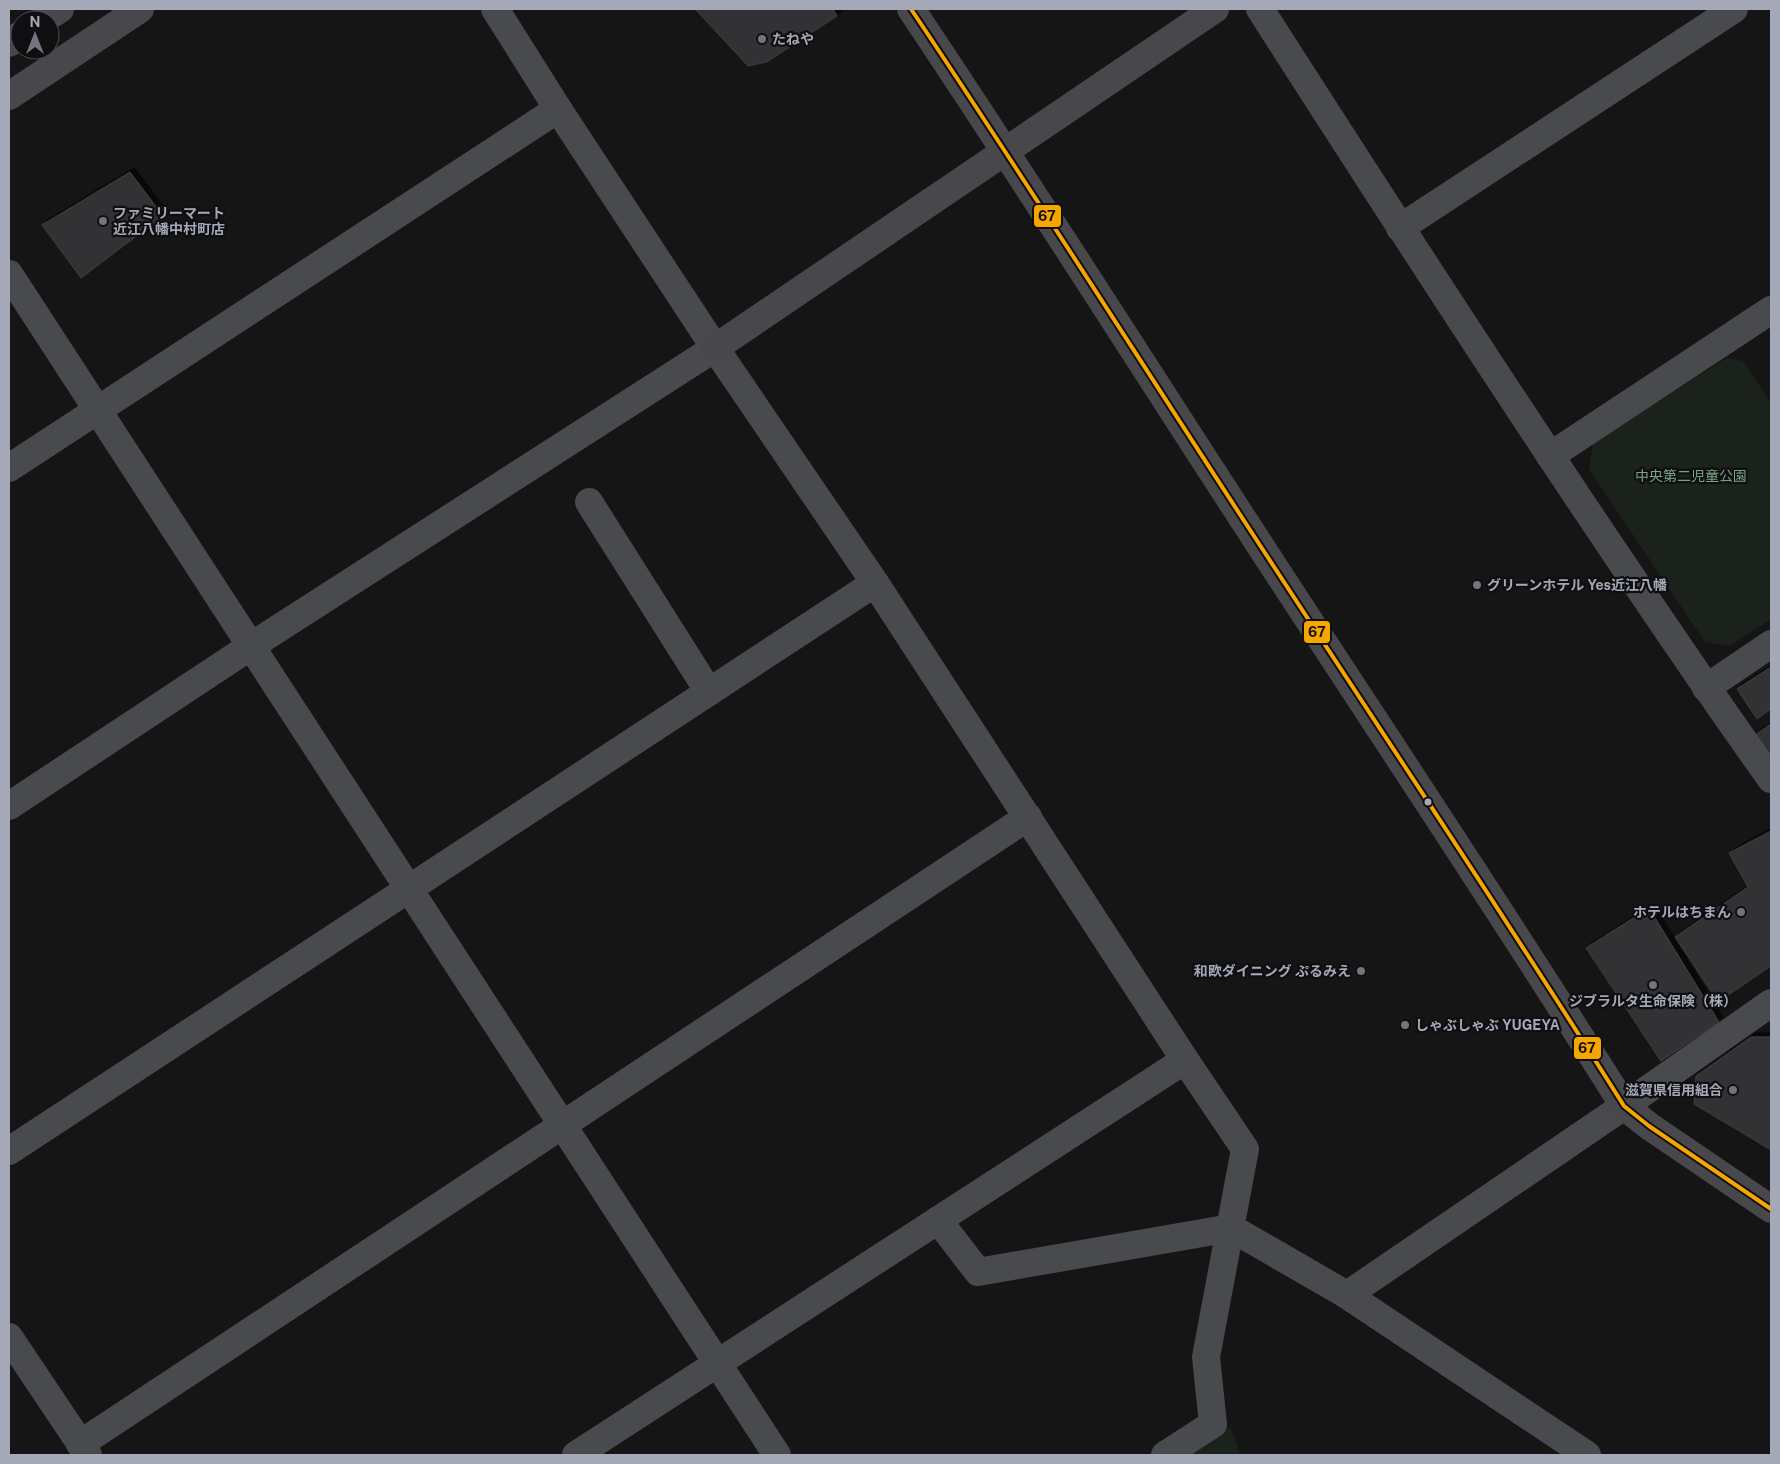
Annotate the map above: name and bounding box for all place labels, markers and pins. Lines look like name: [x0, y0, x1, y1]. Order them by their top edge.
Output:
place label: たねや: [772, 31, 814, 47]
marker: たねや: [756, 33, 768, 45]
place label: ファミリーマート 近江八幡中村町店: [113, 205, 225, 237]
marker: ファミリーマート 近江八幡中村町店: [97, 215, 109, 227]
place label: グリーンホテル Yes近江八幡: [1487, 577, 1667, 593]
marker: グリーンホテル Yes近江八幡: [1471, 579, 1483, 591]
unlabelled marker: [1423, 797, 1433, 807]
place label: ホテルはちまん: [1633, 904, 1731, 920]
marker: ホテルはちまん: [1735, 906, 1747, 918]
place label: 和欧ダイニング ぷるみえ: [1194, 963, 1351, 979]
marker: 和欧ダイニング ぷるみえ: [1355, 965, 1367, 977]
marker: ジブラルタ生命保険（株）: [1647, 979, 1659, 991]
place label: ジブラルタ生命保険（株）: [1569, 993, 1737, 1009]
place label: しゃぶしゃぶ YUGEYA: [1415, 1017, 1560, 1033]
marker: しゃぶしゃぶ YUGEYA: [1399, 1019, 1411, 1031]
place label: 滋賀県信用組合: [1625, 1082, 1723, 1098]
marker: 滋賀県信用組合: [1727, 1084, 1739, 1096]

